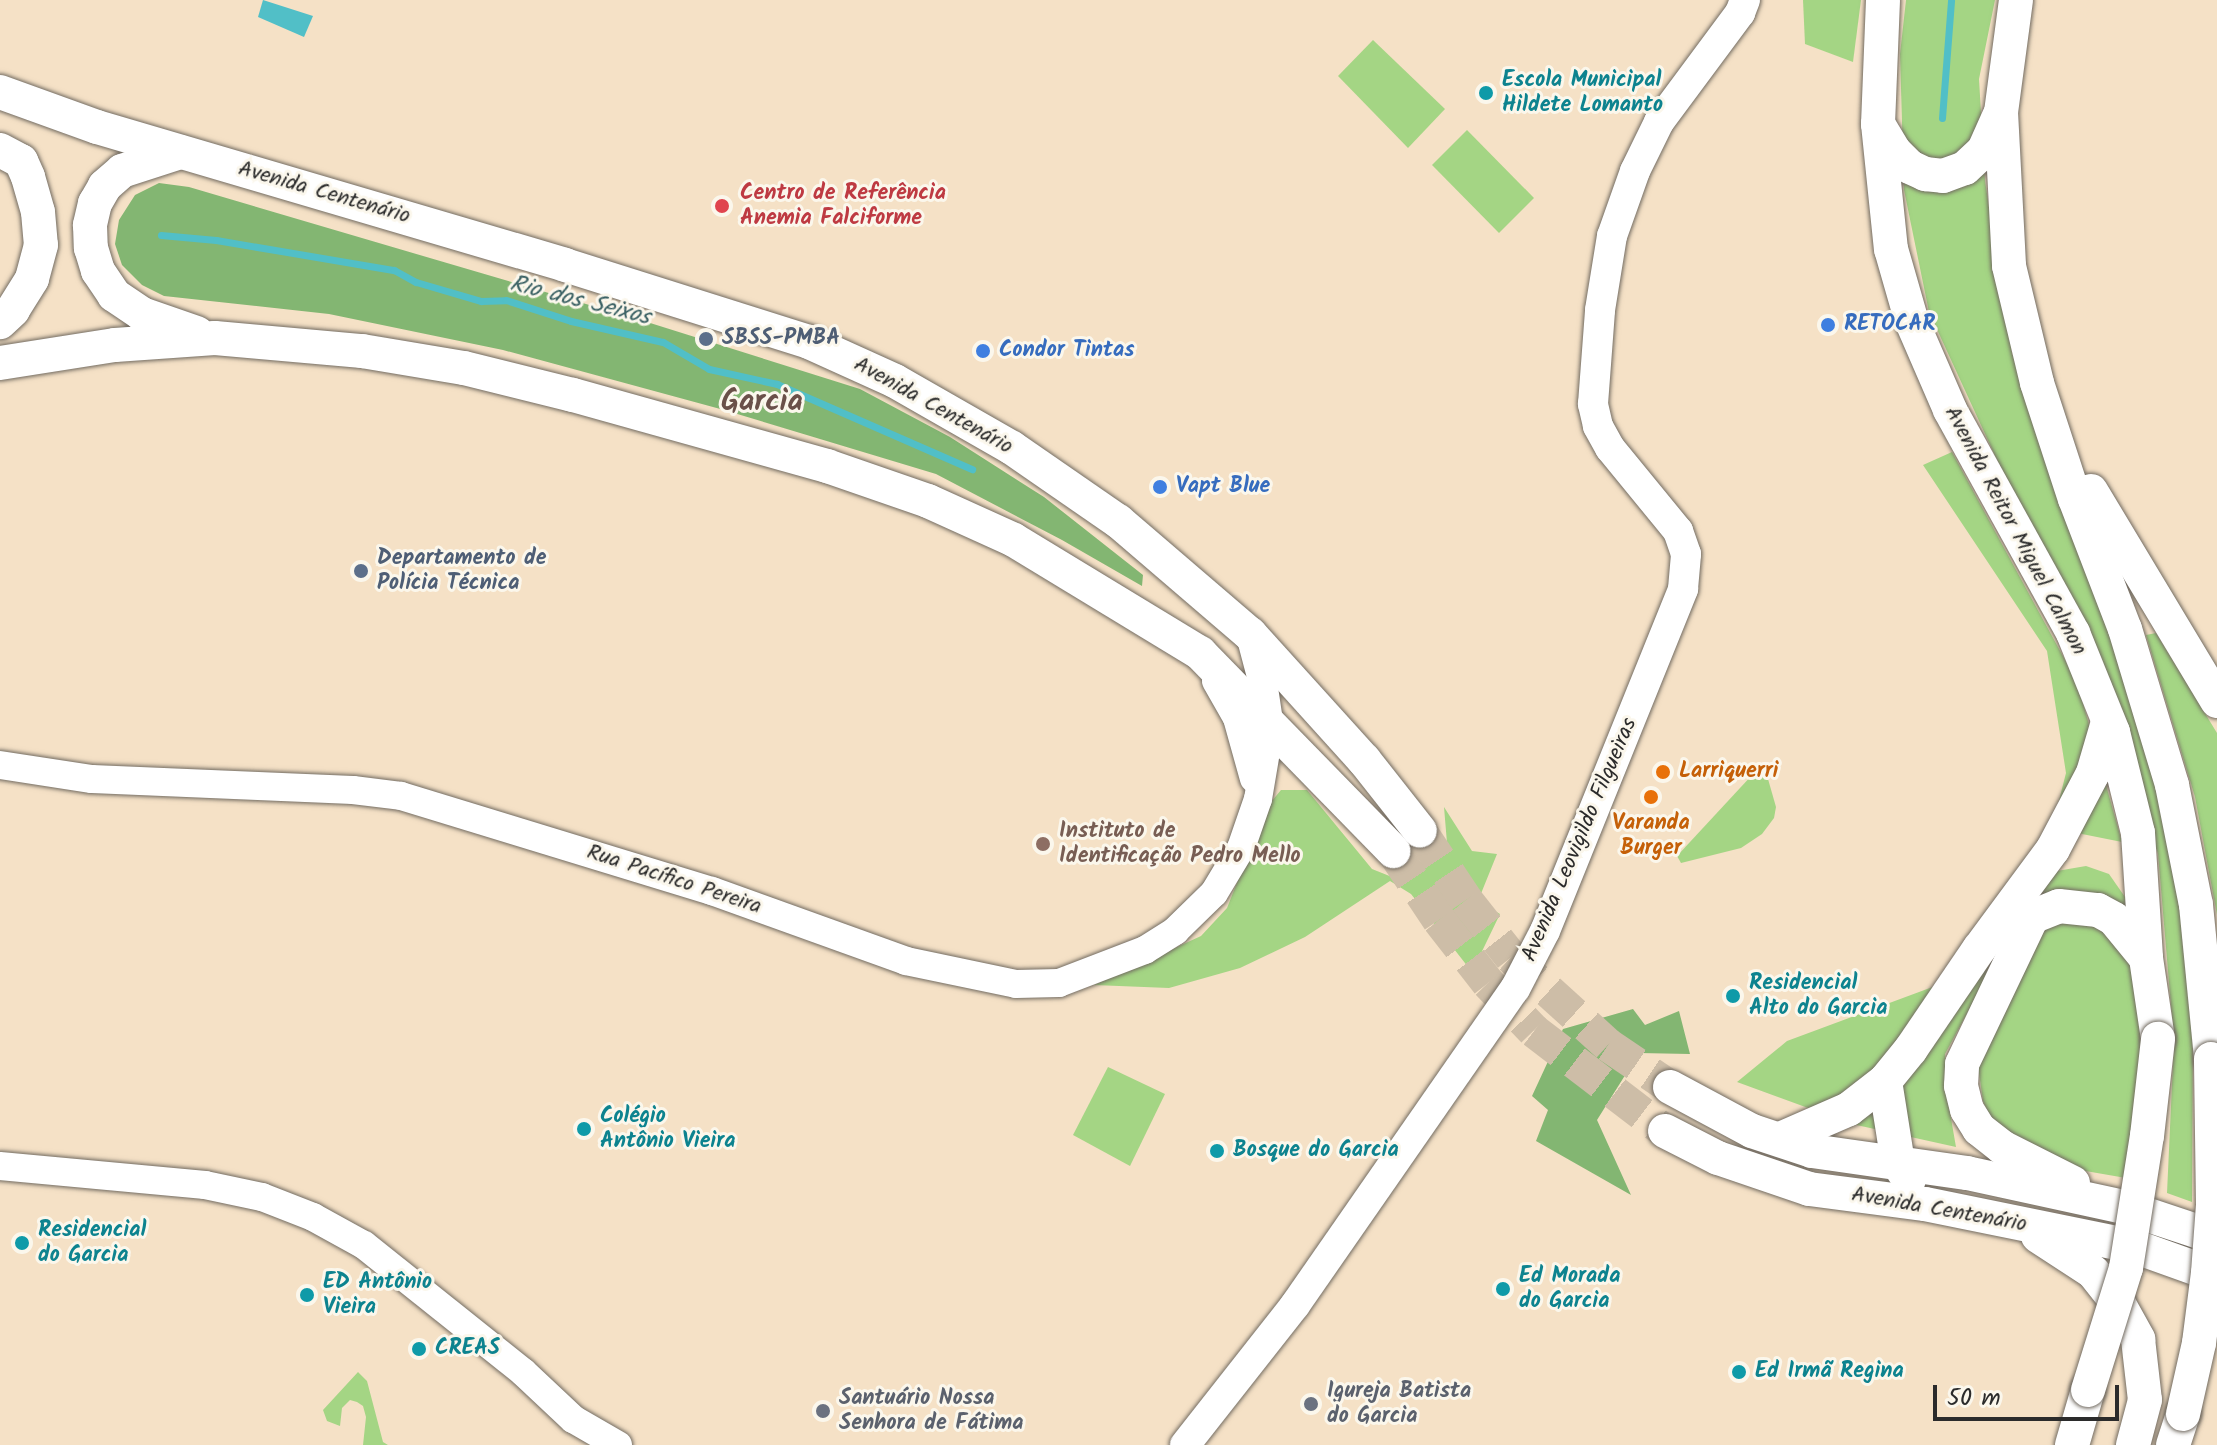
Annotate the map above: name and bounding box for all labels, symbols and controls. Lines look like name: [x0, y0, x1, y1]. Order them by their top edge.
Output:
place label: Escola Municipal Hildete Lomanto: [1502, 67, 1663, 118]
marker: Escola Municipal Hildete Lomanto: [1477, 84, 1495, 102]
street label: Avenida Centenário: [235, 156, 413, 230]
place label: Centro de Referência Anemia Falciforme: [740, 180, 946, 232]
marker: Centro de Referência Anemia Falciforme: [711, 195, 733, 217]
water label: Rio dos Seixos: [507, 270, 653, 332]
place label: RETOCAR: [1844, 312, 1936, 338]
marker: RETOCAR: [1819, 316, 1837, 334]
place label: SBSS-PMBA: [722, 326, 840, 352]
marker: SBSS-PMBA: [697, 330, 715, 348]
place label: Condor Tintas: [999, 338, 1134, 364]
marker: Condor Tintas: [974, 342, 992, 360]
street label: Avenida Centenário: [849, 351, 1017, 461]
district label: Garcia: [721, 384, 803, 420]
street label: Avenida Reitor Miguel Calmon: [1938, 402, 2092, 660]
place label: Vapt Blue: [1176, 474, 1270, 500]
marker: Vapt Blue: [1151, 478, 1169, 496]
place label: Departamento de Polícia Técnica: [377, 545, 547, 596]
marker: Departamento de Polícia Técnica: [352, 562, 370, 580]
street label: Avenida Leovigildo Filgueiras: [1517, 714, 1643, 966]
place label: Larriquerri: [1679, 759, 1778, 785]
marker: Larriquerri: [1654, 763, 1672, 781]
marker: Varanda Burger: [1642, 788, 1660, 806]
place label: Varanda Burger: [1612, 810, 1690, 862]
place label: Instituto de Identificação Pedro Mello: [1059, 818, 1301, 870]
marker: Instituto de Identificação Pedro Mello: [1034, 835, 1052, 853]
street label: Rua Pacífico Pereira: [583, 839, 765, 921]
place label: Residencial Alto do Garcia: [1749, 970, 1888, 1022]
marker: Residencial Alto do Garcia: [1724, 987, 1742, 1005]
place label: Colégio Antônio Vieira: [600, 1103, 735, 1154]
marker: Colégio Antônio Vieira: [575, 1120, 593, 1138]
place label: Bosque do Garcia: [1233, 1138, 1399, 1164]
marker: Bosque do Garcia: [1208, 1142, 1226, 1160]
street label: Avenida Centenário: [1849, 1182, 2029, 1238]
place label: Residencial do Garcia: [38, 1217, 146, 1268]
marker: Residencial do Garcia: [13, 1234, 31, 1252]
place label: Ed Morada do Garcia: [1519, 1263, 1620, 1314]
place label: ED Antônio Vieira: [323, 1269, 432, 1320]
marker: Ed Morada do Garcia: [1494, 1280, 1512, 1298]
marker: ED Antônio Vieira: [298, 1286, 316, 1304]
place label: CREAS: [435, 1336, 500, 1362]
marker: CREAS: [410, 1340, 428, 1358]
place label: Ed Irmã Regina: [1755, 1359, 1904, 1385]
marker: Ed Irmã Regina: [1730, 1363, 1748, 1381]
scale bar: [1937, 1369, 2123, 1419]
place label: Igureja Batista do Garcia: [1327, 1378, 1471, 1430]
text: 50 m: [1947, 1379, 2001, 1418]
place label: Santuário Nossa Senhora de Fátima: [839, 1385, 1023, 1436]
marker: Igureja Batista do Garcia: [1302, 1395, 1320, 1413]
marker: Santuário Nossa Senhora de Fátima: [814, 1402, 832, 1420]

